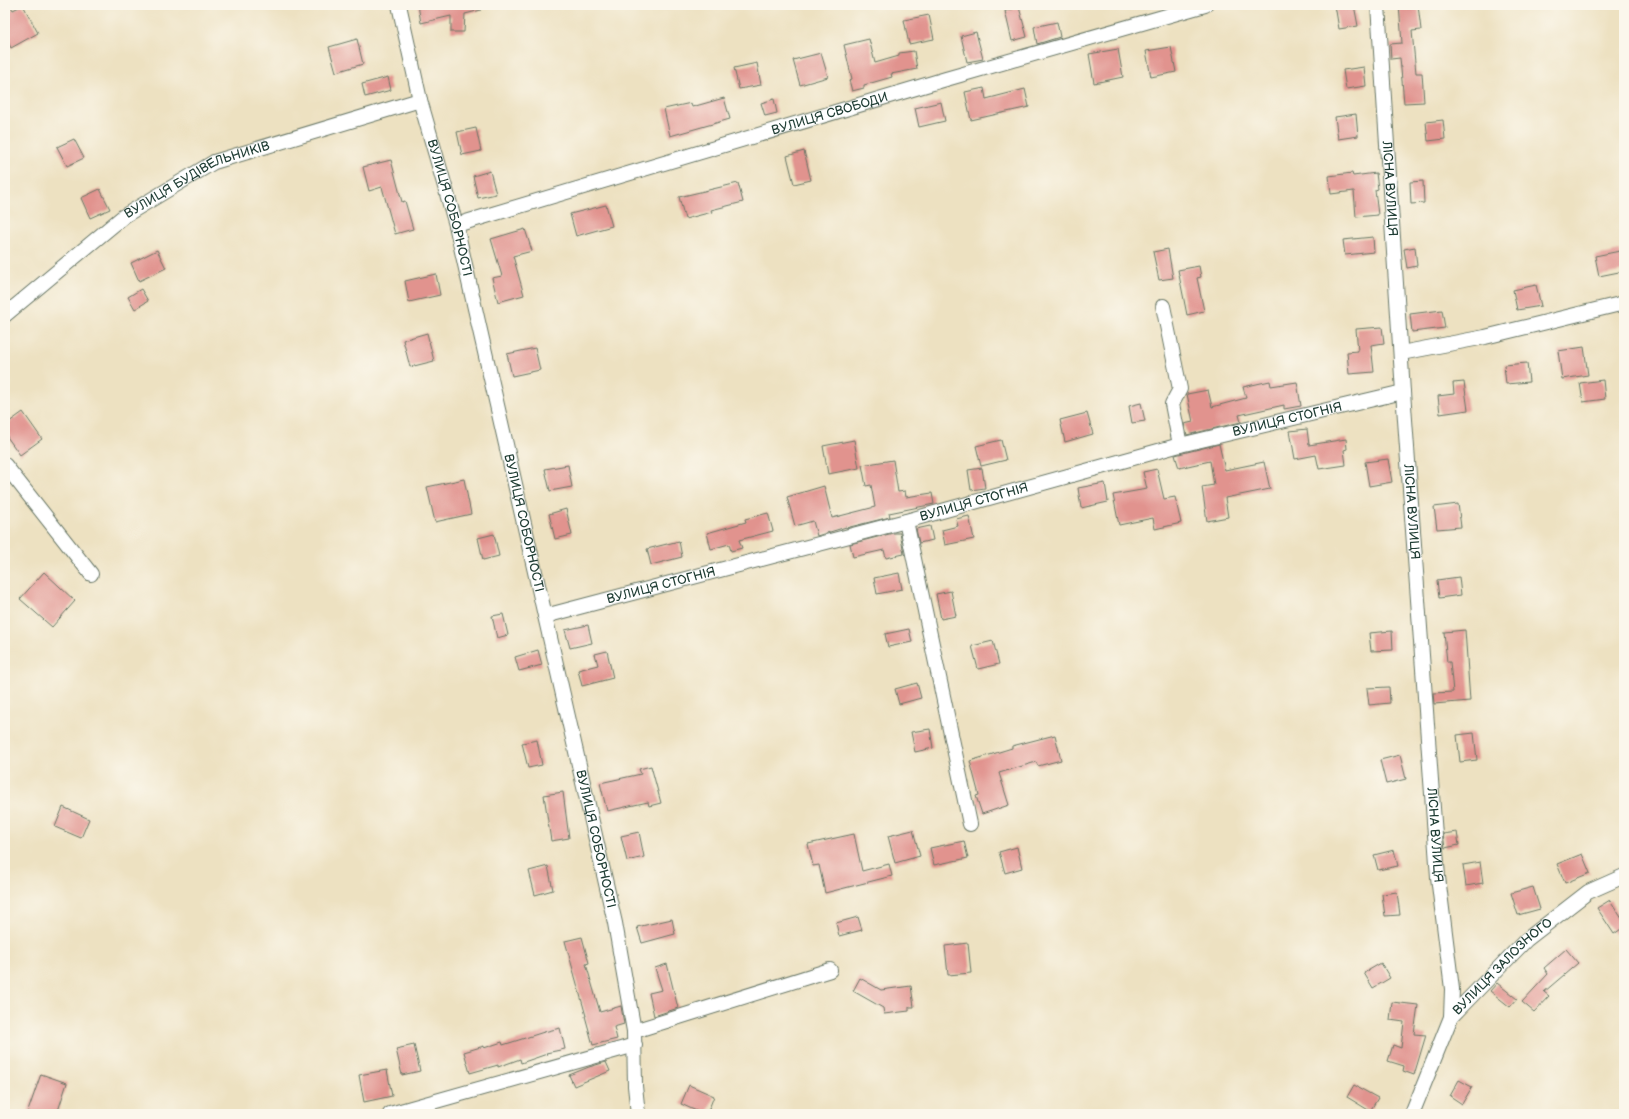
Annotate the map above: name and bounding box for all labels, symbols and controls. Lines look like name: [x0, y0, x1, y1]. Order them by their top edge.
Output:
street label: ВУЛИЦЯ СВОБОДИ: [770, 89, 890, 139]
street label: ВУЛИЦЯ СОБОРНОСТІ: [424, 137, 475, 278]
street label: ВУЛИЦЯ БУДІВЕЛЬНИКІВ: [121, 138, 272, 222]
street label: ЛІСНА ВУЛИЦЯ: [1379, 139, 1401, 237]
street label: ВУЛИЦЯ СТОГНІЯ: [1231, 399, 1344, 440]
street label: ВУЛИЦЯ СОБОРНОСТІ: [500, 452, 547, 594]
street label: ЛІСНА ВУЛИЦЯ: [1400, 463, 1423, 560]
street label: ВУЛИЦЯ СТОГНІЯ: [918, 479, 1030, 525]
street label: ВУЛИЦЯ СТОГНІЯ: [605, 563, 717, 607]
street label: ВУЛИЦЯ СОБОРНОСТІ: [572, 768, 619, 909]
street label: ЛІСНА ВУЛИЦЯ: [1423, 786, 1447, 884]
street label: ВУЛИЦЯ ЗАЛОЗНОГО: [1449, 914, 1556, 1018]

